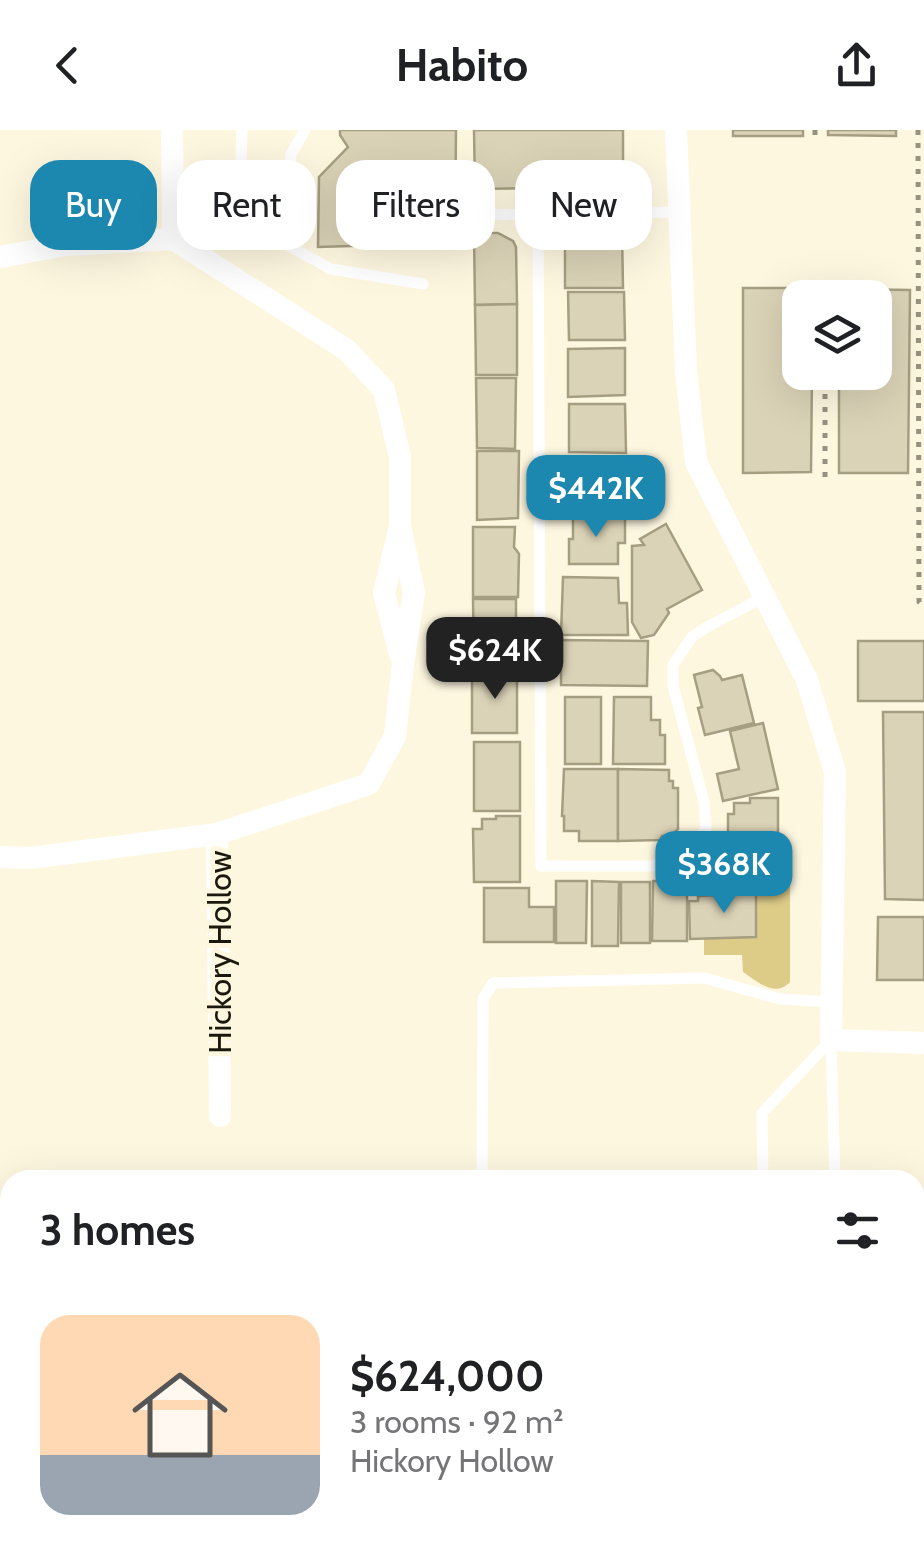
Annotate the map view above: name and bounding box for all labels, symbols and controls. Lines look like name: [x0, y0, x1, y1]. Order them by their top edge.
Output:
icon: back: [40, 38, 95, 93]
text: Habito: [396, 38, 528, 92]
icon: share: [829, 38, 884, 93]
chip: Buy: [30, 160, 157, 250]
chip: Rent: [177, 160, 316, 250]
chip: Filters: [336, 160, 495, 250]
chip: New: [515, 160, 652, 250]
map controls: [782, 280, 892, 390]
button: layers: [782, 280, 892, 390]
pin: $442K: [526, 455, 666, 540]
text: $442K: [548, 468, 644, 507]
pin: $624K: [425, 617, 565, 702]
text: $624K: [448, 630, 542, 669]
pin: $368K: [654, 831, 794, 916]
text: $368K: [677, 844, 771, 883]
street label: Hickory Hollow: [200, 850, 239, 1054]
icon: filters: [830, 1203, 885, 1258]
text: 3 homes: [40, 1204, 195, 1256]
text: $624,000: [350, 1350, 545, 1402]
icon: home: [120, 1355, 240, 1475]
text: 3 rooms · 92 m²: [350, 1402, 564, 1441]
text: Hickory Hollow: [350, 1441, 554, 1480]

